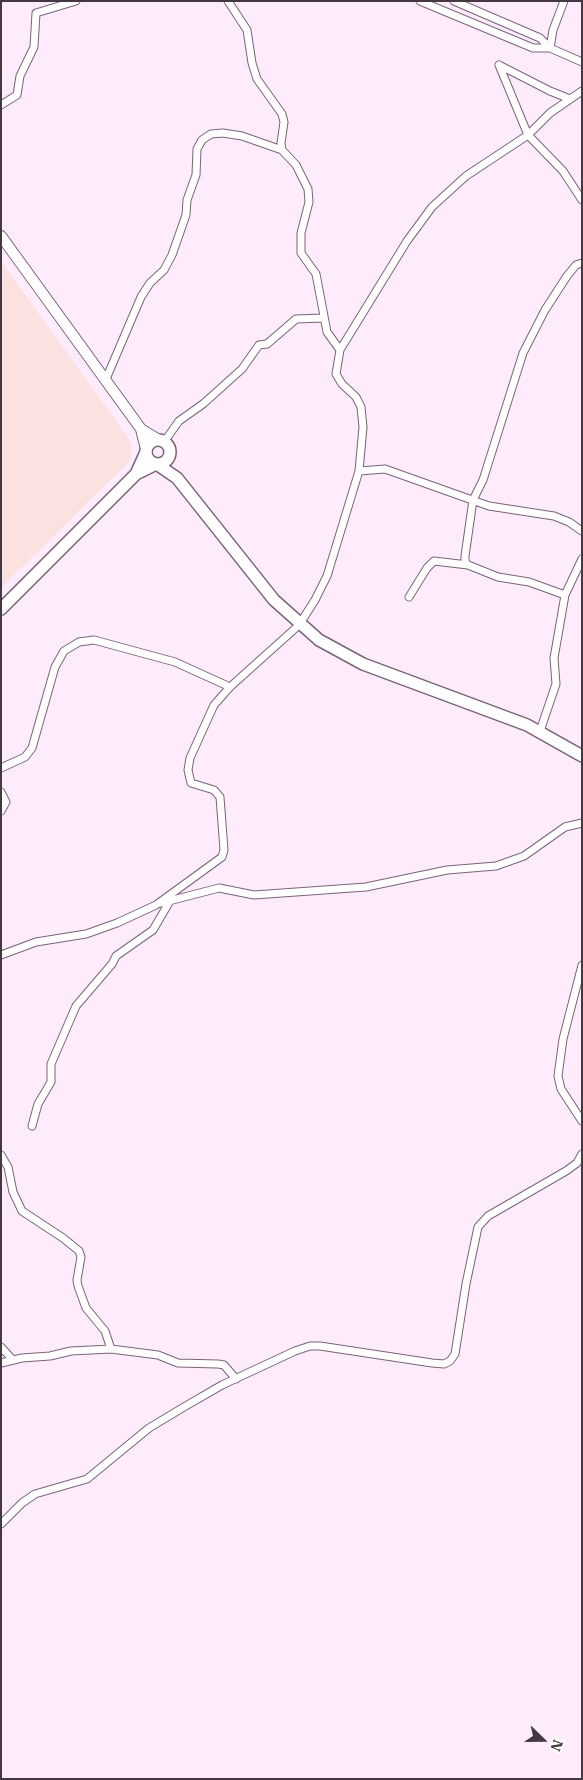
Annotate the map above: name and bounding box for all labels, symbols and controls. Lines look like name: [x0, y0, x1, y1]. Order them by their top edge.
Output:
north arrow: [518, 1715, 568, 1765]
text: N: [546, 1737, 567, 1754]

